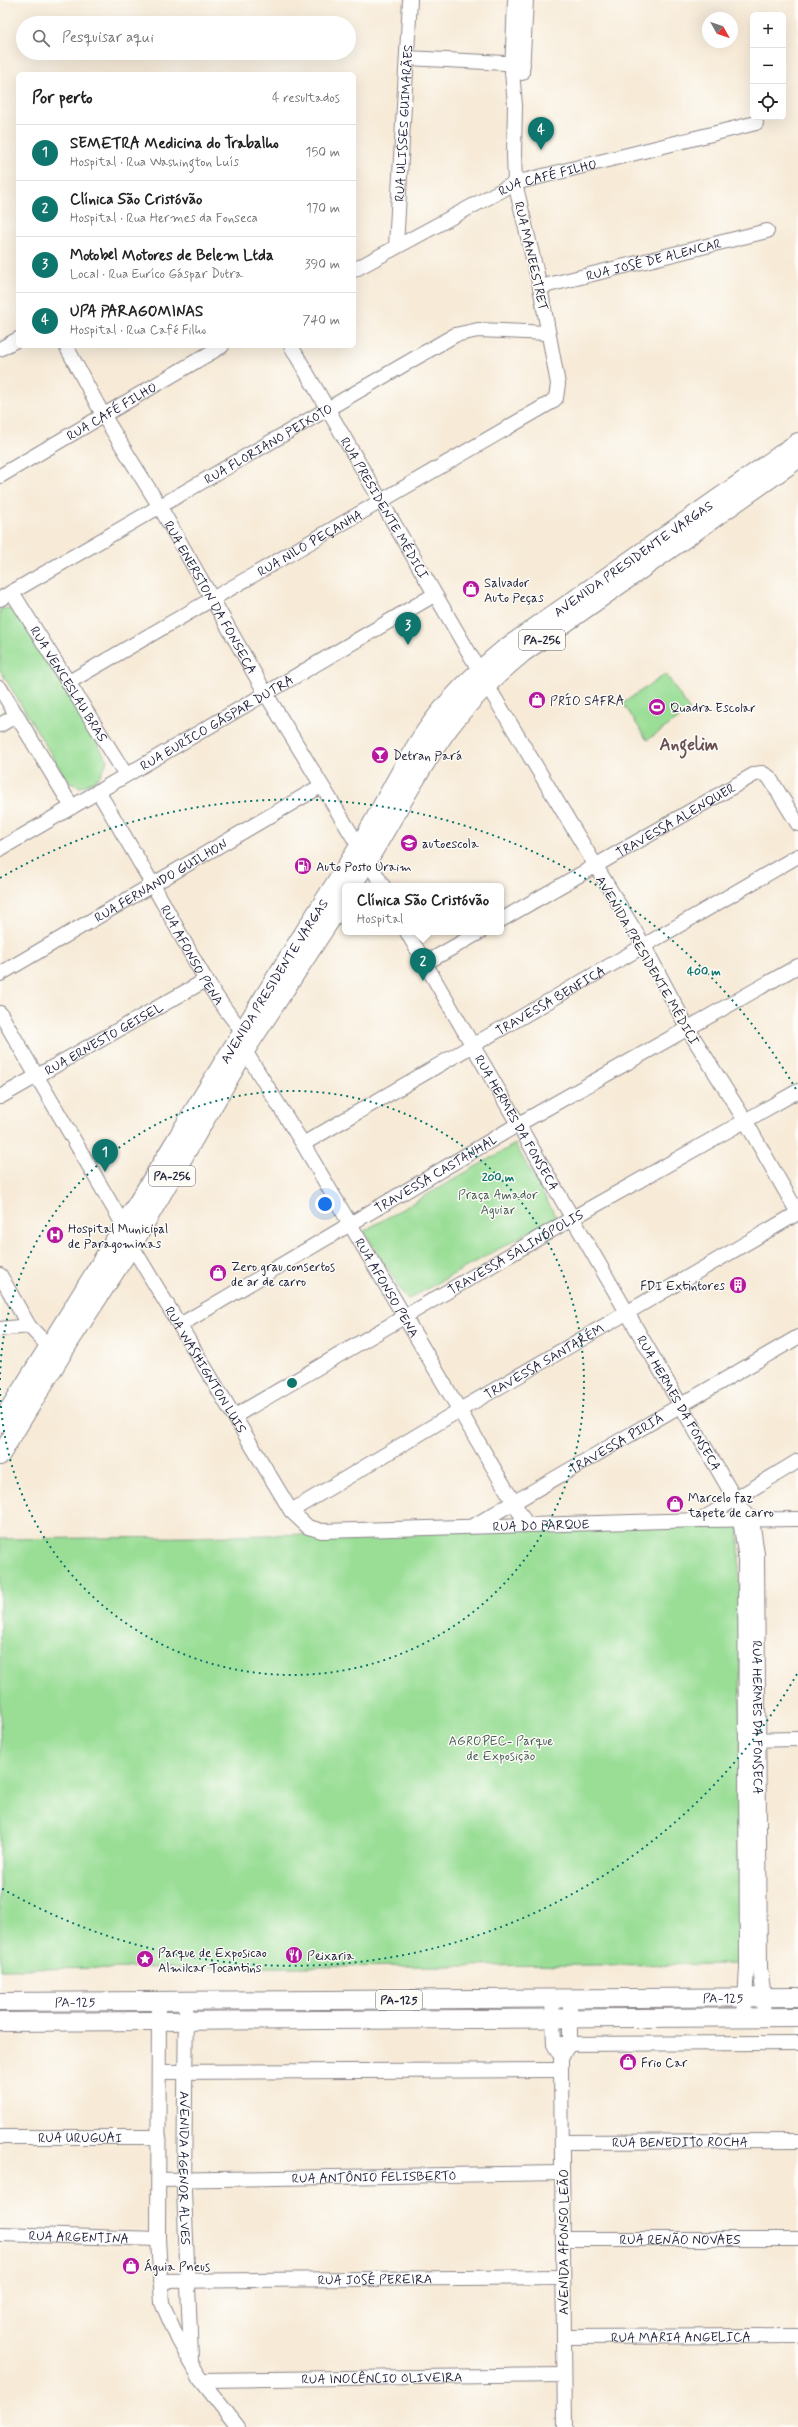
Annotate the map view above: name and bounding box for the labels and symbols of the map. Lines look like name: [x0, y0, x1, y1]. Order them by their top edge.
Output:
north arrow: [702, 12, 738, 48]
street label: RUA ULISSES GUIMARÃES: [392, 44, 417, 202]
pin: 4: [528, 117, 554, 150]
street label: RUA CAFÉ FILHO: [496, 156, 599, 200]
street label: RUA MANEESTRET: [510, 200, 551, 313]
street label: RUA JOSÉ DE ALENCAR: [585, 235, 724, 285]
street label: RUA CAFÉ FILHO: [64, 379, 160, 445]
street label: RUA FLORIANO PEIXOTO: [202, 401, 336, 489]
street label: RUA PRESIDENTE MÉDICI: [336, 434, 432, 583]
street label: AVENIDA PRESIDENTE VARGAS: [551, 498, 717, 621]
street label: RUA NILO PEÇANHA: [255, 507, 366, 581]
street label: RUA ENERSTON DA FONSECA: [159, 518, 260, 678]
place label: Salvador Auto Peças: [484, 575, 544, 607]
shop icon: Salvador Auto Peças: [461, 579, 481, 599]
pin: 3: [395, 612, 421, 645]
street label: RUA VENCESLAU BRAS: [25, 624, 111, 746]
road number: PA-256: [519, 630, 565, 650]
street label: RUA EURÍCO GÁSPAR DUTRA: [138, 672, 297, 775]
shop icon: PRÍO SAFRA: [527, 690, 547, 710]
place label: PRÍO SAFRA: [550, 692, 624, 710]
sports icon: Quadra Escolar: [647, 697, 667, 717]
place label: Quadra Escolar: [670, 700, 756, 717]
district label: Angelim: [660, 734, 719, 759]
bar icon: Detran Pará: [370, 745, 390, 765]
place label: Detran Pará: [393, 748, 462, 765]
street label: TRAVESSA ALENQUER: [613, 780, 739, 862]
school or university icon: autoescola: [399, 833, 419, 853]
street label: RUA FERNANDO GUILHON: [92, 835, 231, 927]
place label: autoescola: [422, 836, 479, 853]
fuel station icon: Auto Posto Uraim: [293, 856, 313, 876]
place label: Auto Posto Uraim: [316, 859, 412, 876]
street label: AVENIDA PRESIDENTE MÉDICI: [591, 873, 703, 1049]
street label: AVENIDA PRESIDENTE VARGAS: [217, 896, 333, 1067]
street label: RUA AFONSO PENA: [156, 902, 227, 1009]
pin: 2: [410, 948, 436, 981]
street label: TRAVESSA BENFICA: [493, 963, 609, 1040]
text: 400 m: [687, 964, 721, 980]
street label: RUA ERNESTO GEISEL: [42, 999, 166, 1080]
street label: RUA HERMES DA FONSECA: [470, 1052, 562, 1194]
street label: TRAVESSA CASTANHAL: [372, 1132, 501, 1218]
pin: 1: [92, 1139, 118, 1172]
road number: PA-256: [149, 1166, 195, 1186]
text: 200 m: [482, 1170, 515, 1186]
park label: Praça Amador Aguiar: [458, 1187, 539, 1219]
your location: [315, 1194, 335, 1214]
street label: TRAVESSA SALINÓPOLIS: [445, 1206, 588, 1299]
place label: Hospital Municipal de Paragominas: [68, 1221, 168, 1253]
hospital icon: Hospital Municipal de Paragominas: [45, 1225, 65, 1245]
street label: RUA AFONSO PENA: [350, 1235, 422, 1341]
place label: Zero grau consertos de ar de carro: [231, 1259, 335, 1291]
shop icon: Zero grau consertos de ar de carro: [208, 1263, 228, 1283]
building icon: FDI Extintores: [728, 1275, 748, 1295]
place label: FDI Extintores: [640, 1278, 725, 1295]
street label: RUA WASHIGNTON LUIS: [160, 1304, 250, 1437]
street label: TRAVESSA SANTARÉM: [481, 1321, 608, 1404]
street label: RUA HERMES DA FONSECA: [632, 1333, 724, 1474]
centre of rings: [285, 1376, 299, 1390]
street label: TRAVESSA PIRIÁ: [566, 1409, 667, 1478]
place label: Marcelo faz tapete de carro: [687, 1490, 774, 1522]
shop icon: Marcelo faz tapete de carro: [665, 1494, 685, 1514]
street label: RUA DO PARQUE: [492, 1516, 590, 1536]
street label: RUA HERMES DA FONSECA: [748, 1640, 766, 1794]
park label: AGROPEC- Parque de Exposição: [449, 1733, 553, 1765]
place label: Parque de Exposicao Almilcar Tocantins: [158, 1945, 267, 1977]
restaurant icon: Peixaria: [284, 1945, 304, 1965]
place label: Peixaria: [307, 1948, 354, 1965]
place icon: Parque de Exposicao Almilcar Tocantins: [135, 1949, 155, 1969]
road number: PA-125: [376, 1990, 422, 2010]
street label: PA-125: [703, 1990, 743, 2008]
street label: PA-125: [55, 1994, 95, 2012]
shop icon: Frio Car: [618, 2052, 638, 2072]
place label: Frio Car: [641, 2055, 688, 2072]
street label: AVENIDA AGENOR ALVES: [174, 2091, 193, 2246]
street label: RUA URUGUAI: [38, 2130, 122, 2147]
street label: RUA BENEDITO ROCHA: [612, 2134, 748, 2152]
street label: RUA ANTÔNIO FELISBERTO: [291, 2168, 457, 2188]
street label: AVENIDA AFONSO LEÃO: [556, 2169, 573, 2315]
street label: RUA ARGENTINA: [28, 2228, 129, 2248]
street label: RUA RENÃO NOVAES: [620, 2232, 741, 2249]
shop icon: Águia Pneus: [121, 2256, 141, 2276]
place label: Águia Pneus: [144, 2258, 210, 2276]
street label: RUA JOSÉ PEREIRA: [318, 2271, 432, 2289]
street label: RUA MARIA ANGELICA: [611, 2329, 751, 2347]
street label: RUA INOCÊNCIO OLIVEIRA: [301, 2369, 463, 2389]

